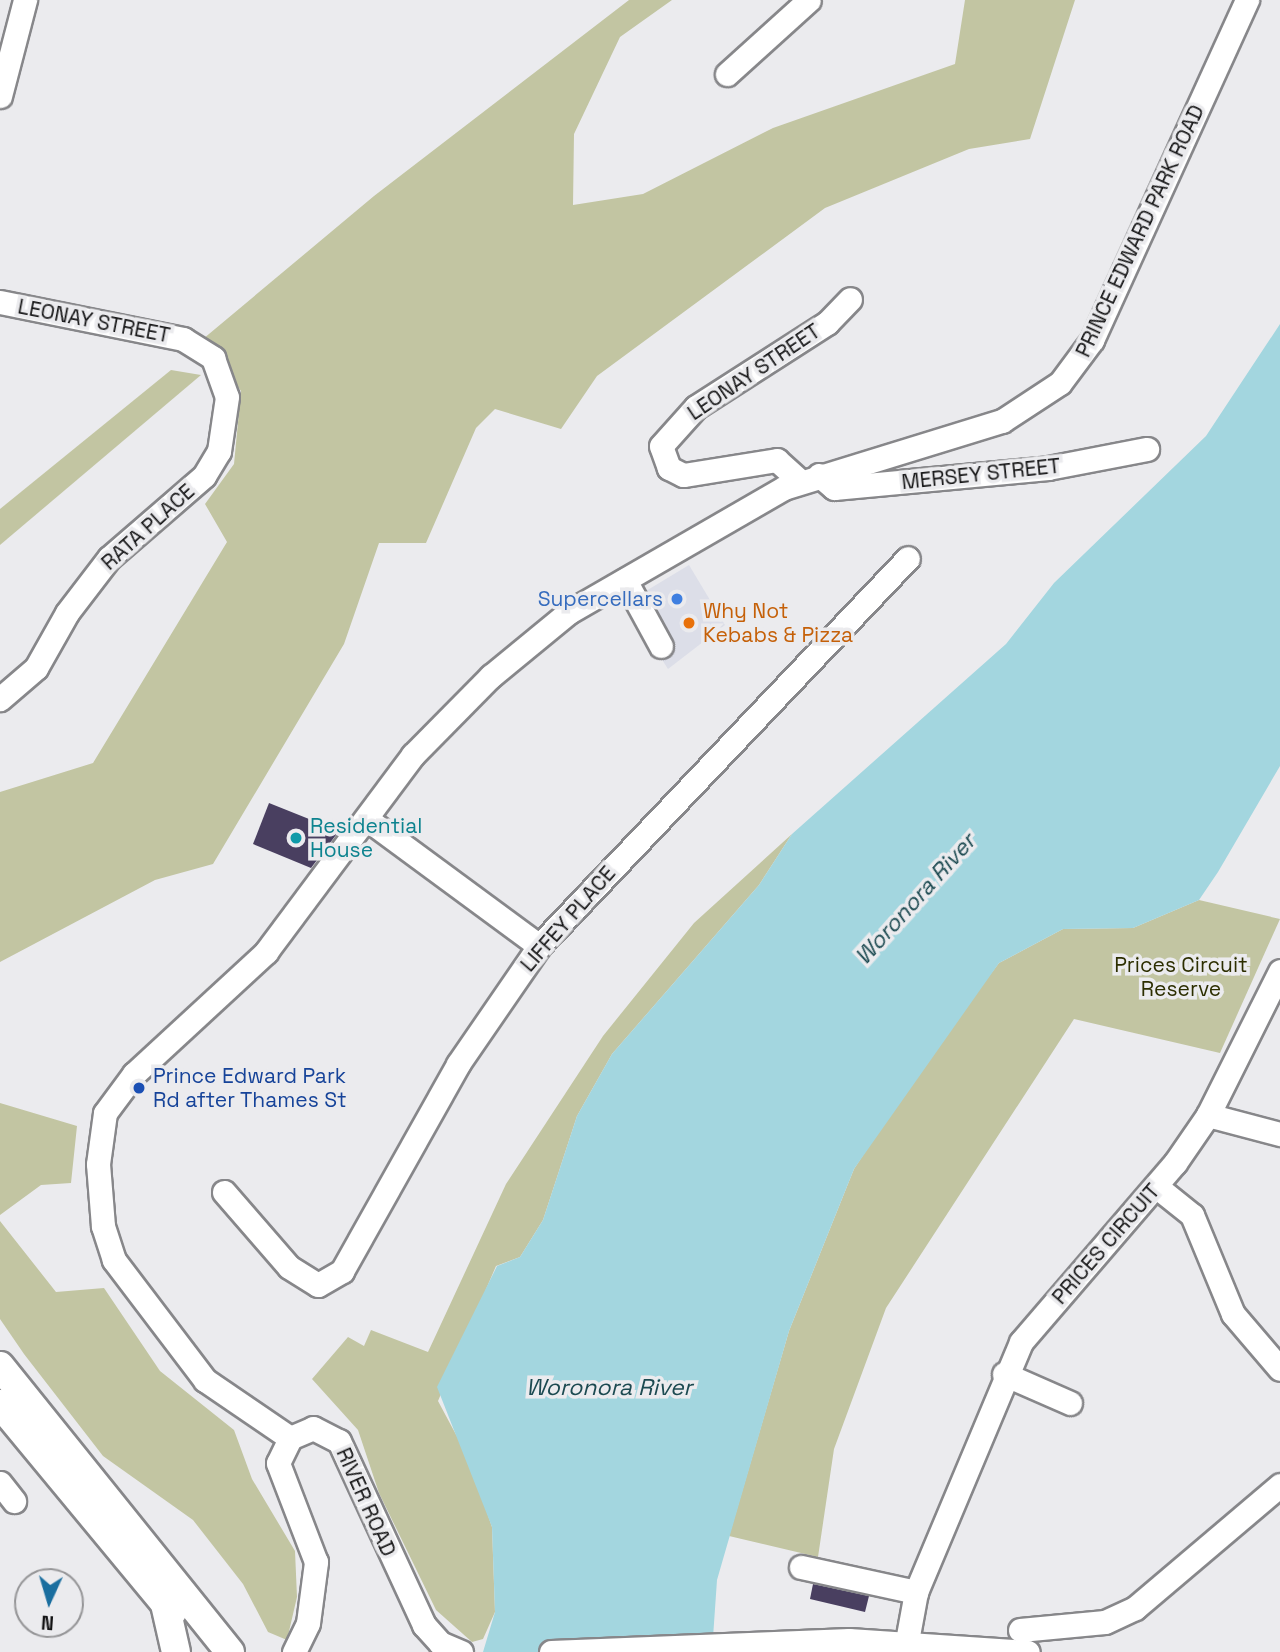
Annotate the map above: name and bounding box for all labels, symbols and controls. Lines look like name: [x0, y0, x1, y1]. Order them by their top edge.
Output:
street label: PRINCE EDWARD PARK ROAD: [1070, 101, 1210, 361]
street label: LEONAY STREET: [16, 294, 172, 348]
street label: LEONAY STREET: [683, 318, 825, 426]
street label: MERSEY STREET: [900, 453, 1062, 495]
street label: RATA PLACE: [96, 479, 200, 575]
place label: Supercellars: [538, 586, 663, 612]
marker: Supercellars: [669, 591, 685, 607]
place label: Why Not Kebabs & Pizza: [703, 598, 853, 648]
marker: Why Not Kebabs & Pizza: [681, 615, 697, 631]
place label: Residential House: [310, 813, 422, 863]
water label: Woronora River: [849, 828, 981, 970]
marker: Residential House: [288, 830, 304, 846]
street label: LIFFEY PLACE: [515, 861, 621, 977]
park label: Prices Circuit Reserve: [1114, 952, 1248, 1002]
place label: Prince Edward Park Rd after Thames St: [153, 1063, 347, 1113]
marker: Prince Edward Park Rd after Thames St: [131, 1080, 147, 1096]
street label: PRICES CIRCUIT: [1047, 1179, 1165, 1309]
water label: Woronora River: [526, 1373, 692, 1401]
street label: RIVER ROAD: [331, 1444, 401, 1560]
north arrow: [14, 1568, 84, 1638]
text: N: [40, 1610, 55, 1635]

